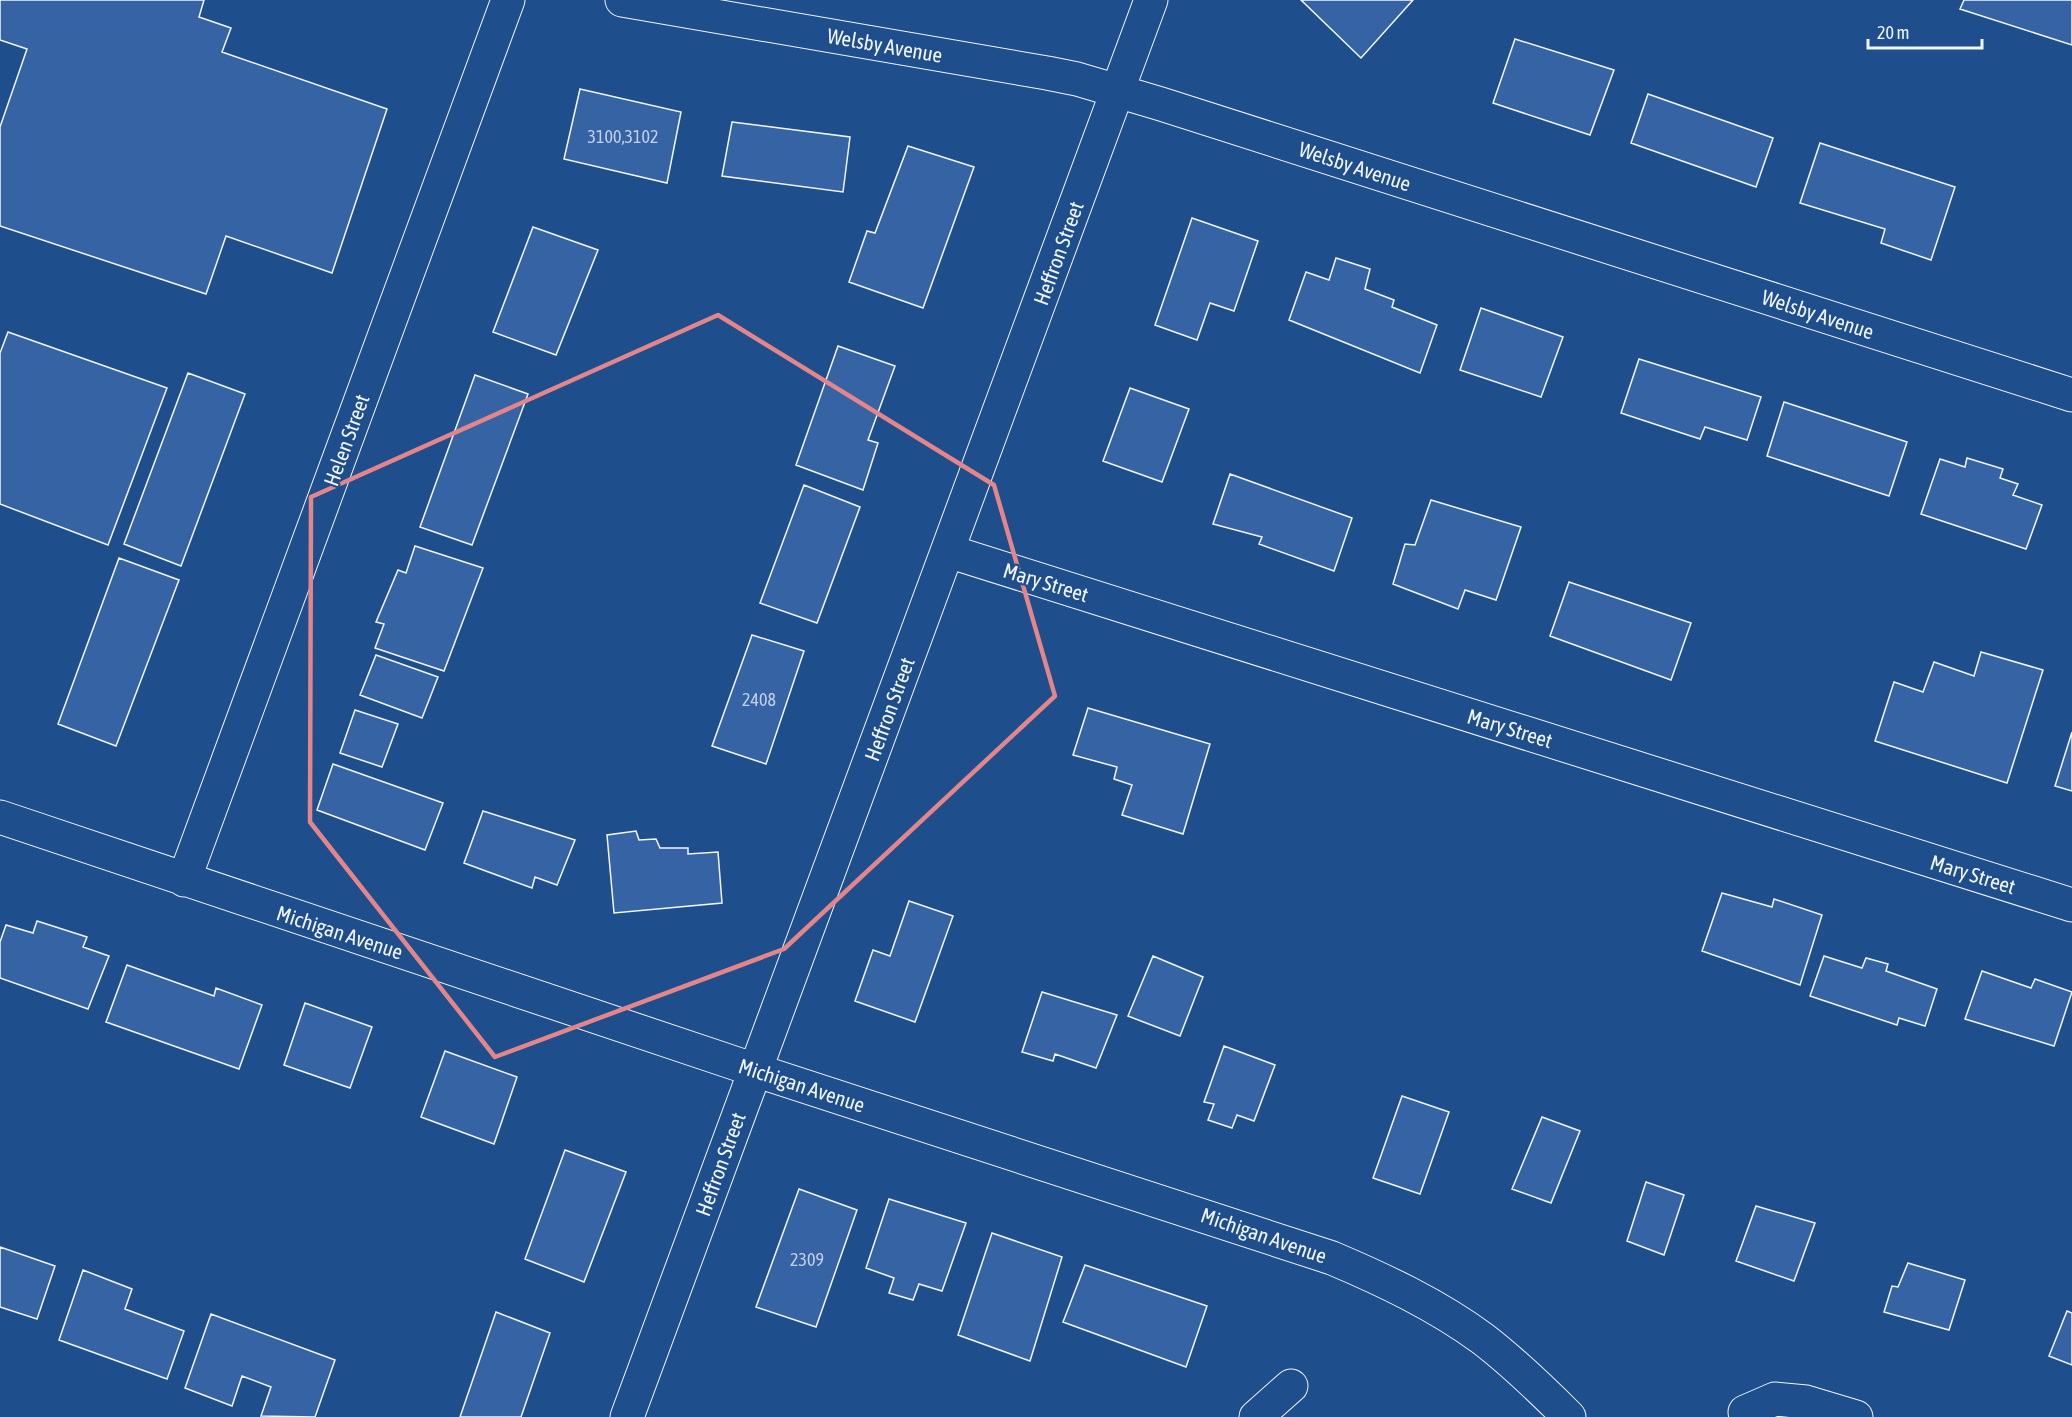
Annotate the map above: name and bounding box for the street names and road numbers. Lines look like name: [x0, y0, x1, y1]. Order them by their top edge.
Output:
street label: Welsby Avenue: [826, 23, 944, 67]
street label: Welsby Avenue: [1296, 137, 1414, 195]
street label: Heffron Street: [1028, 198, 1088, 308]
street label: Welsby Avenue: [1759, 285, 1877, 343]
street label: Helen Street: [318, 391, 374, 489]
street label: Mary Street: [1001, 558, 1091, 606]
street label: Heffron Street: [859, 654, 919, 764]
street label: Mary Street: [1465, 704, 1555, 752]
street label: Mary Street: [1928, 850, 2018, 898]
street label: Michigan Avenue: [274, 900, 406, 964]
street label: Michigan Avenue: [736, 1053, 868, 1117]
street label: Heffron Street: [690, 1109, 750, 1219]
street label: Michigan Avenue: [1198, 1202, 1330, 1268]

